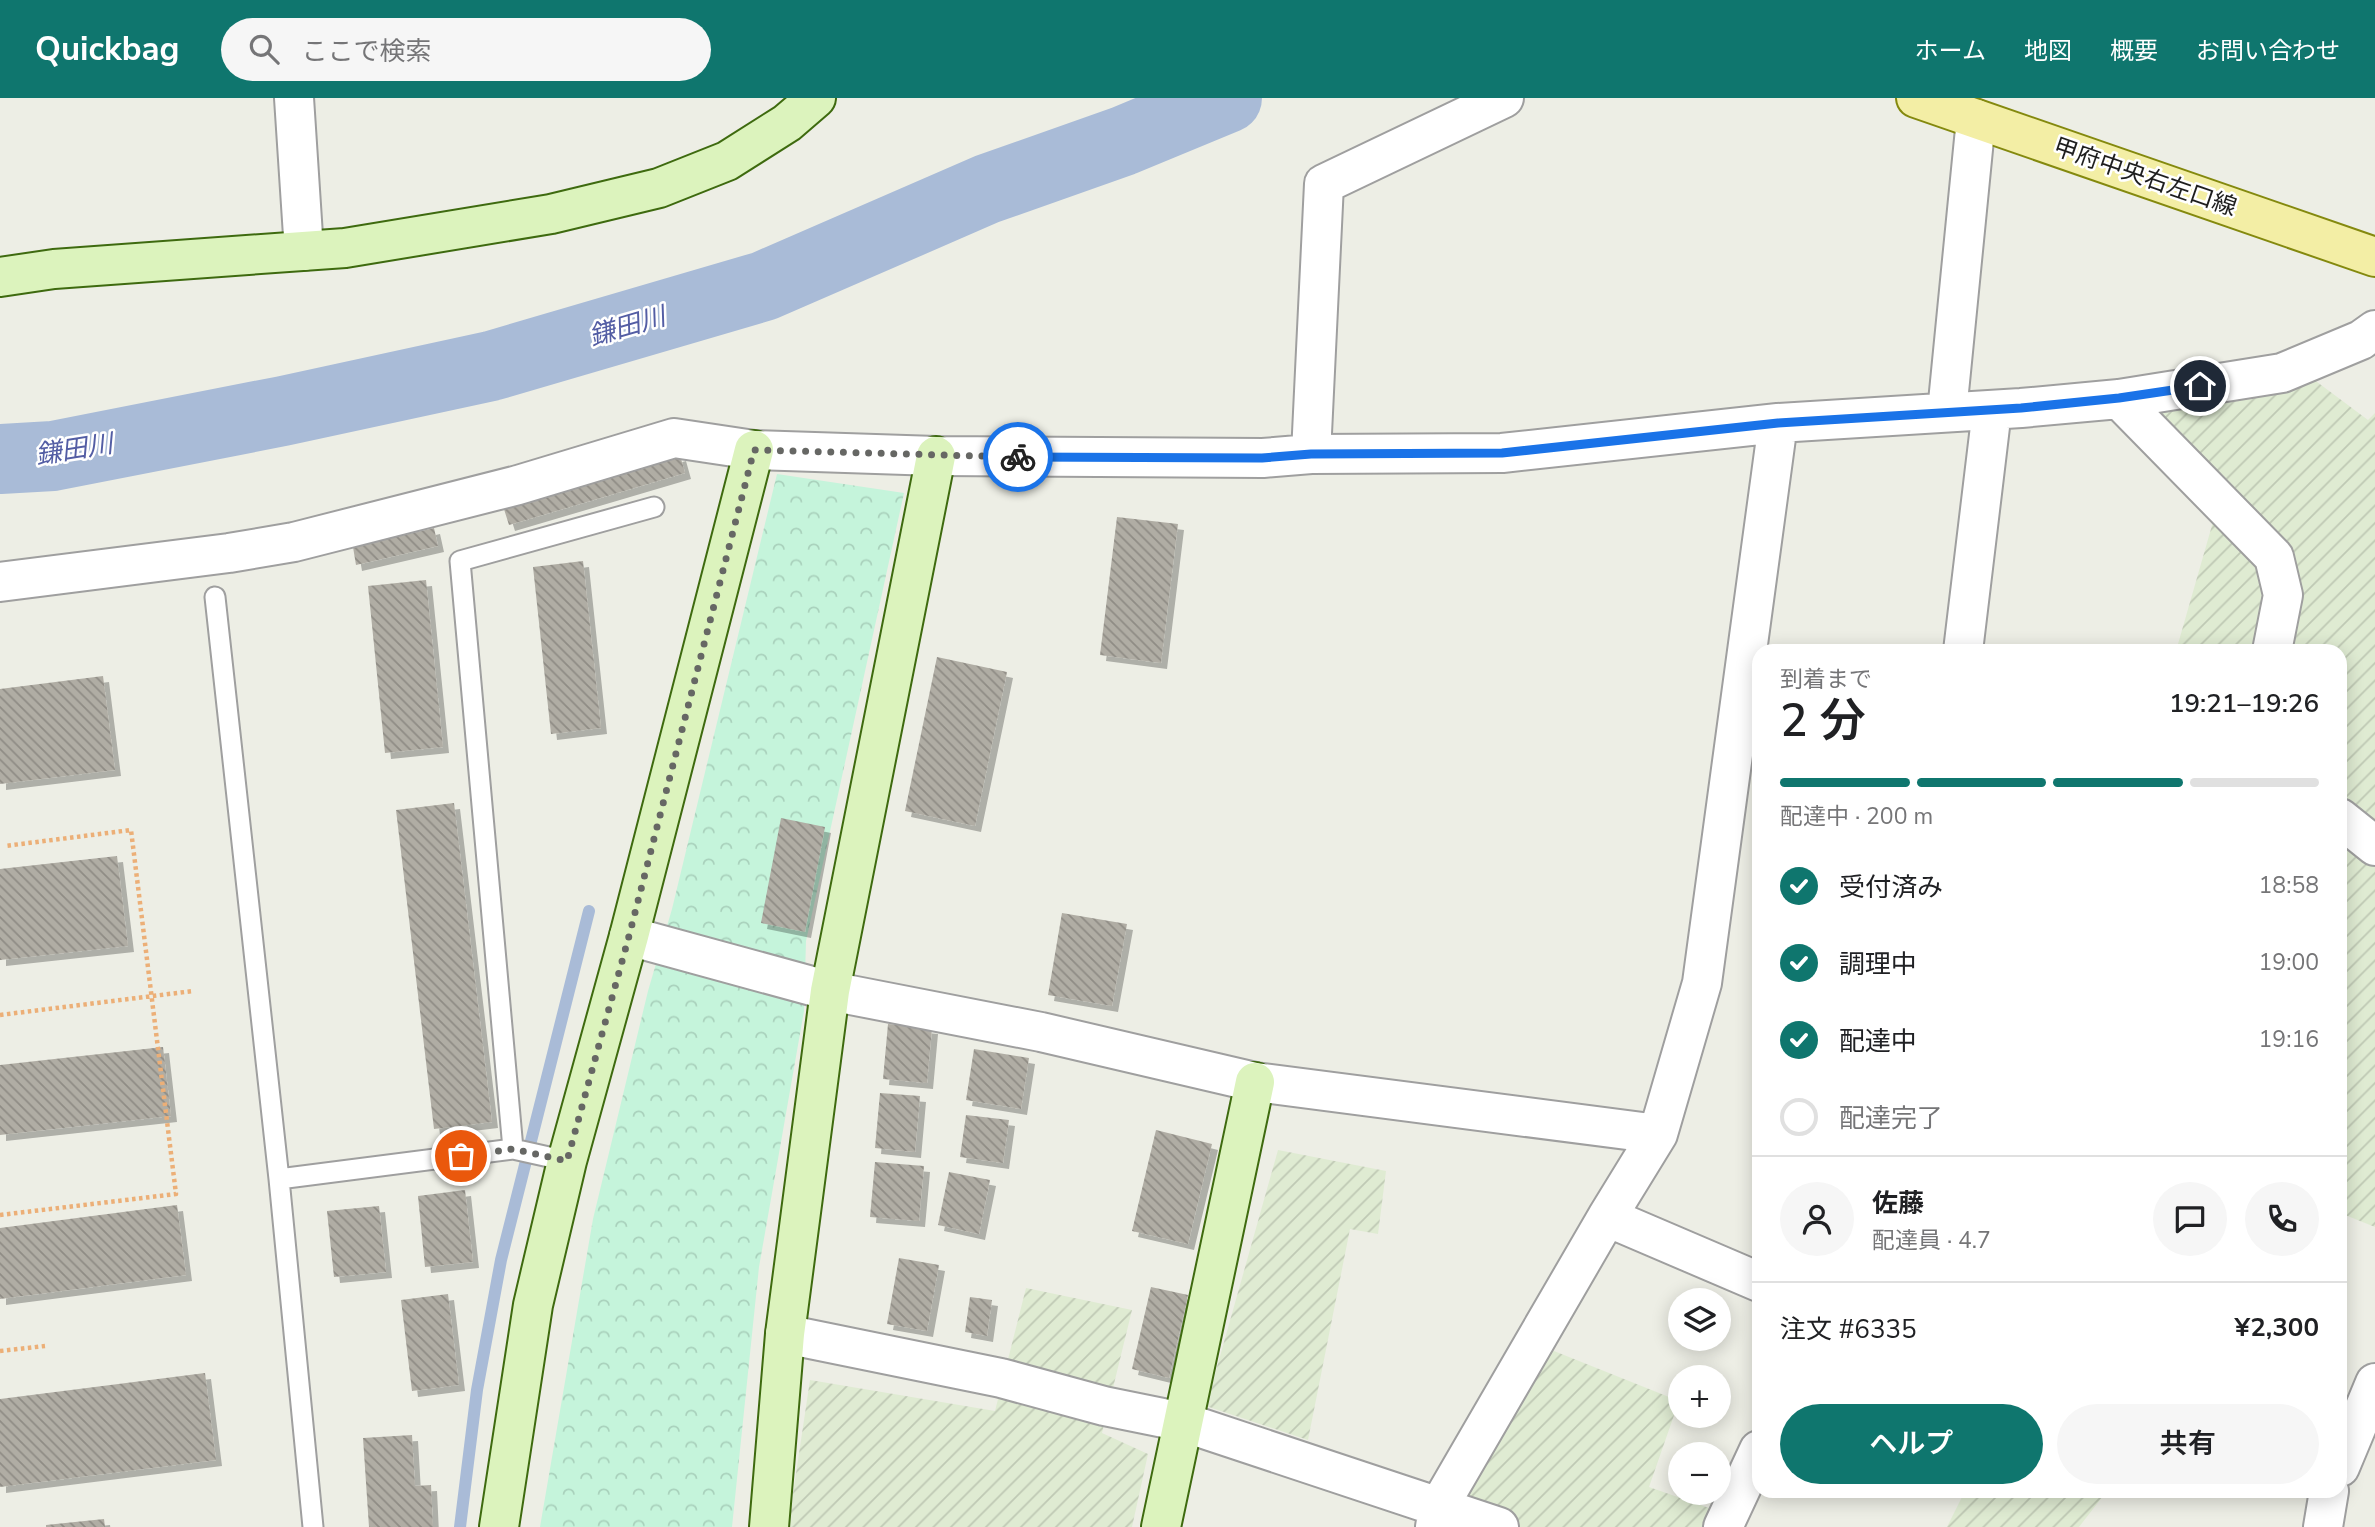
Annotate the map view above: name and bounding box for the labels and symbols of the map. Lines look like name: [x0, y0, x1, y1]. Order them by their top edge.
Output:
street label: 甲府中央右左口線: [2049, 131, 2241, 223]
water label: 鎌田川: [585, 298, 672, 354]
pin: [2170, 356, 2230, 416]
courier: [983, 422, 1053, 492]
water label: 鎌田川: [33, 426, 118, 473]
pin: [431, 1126, 491, 1186]

